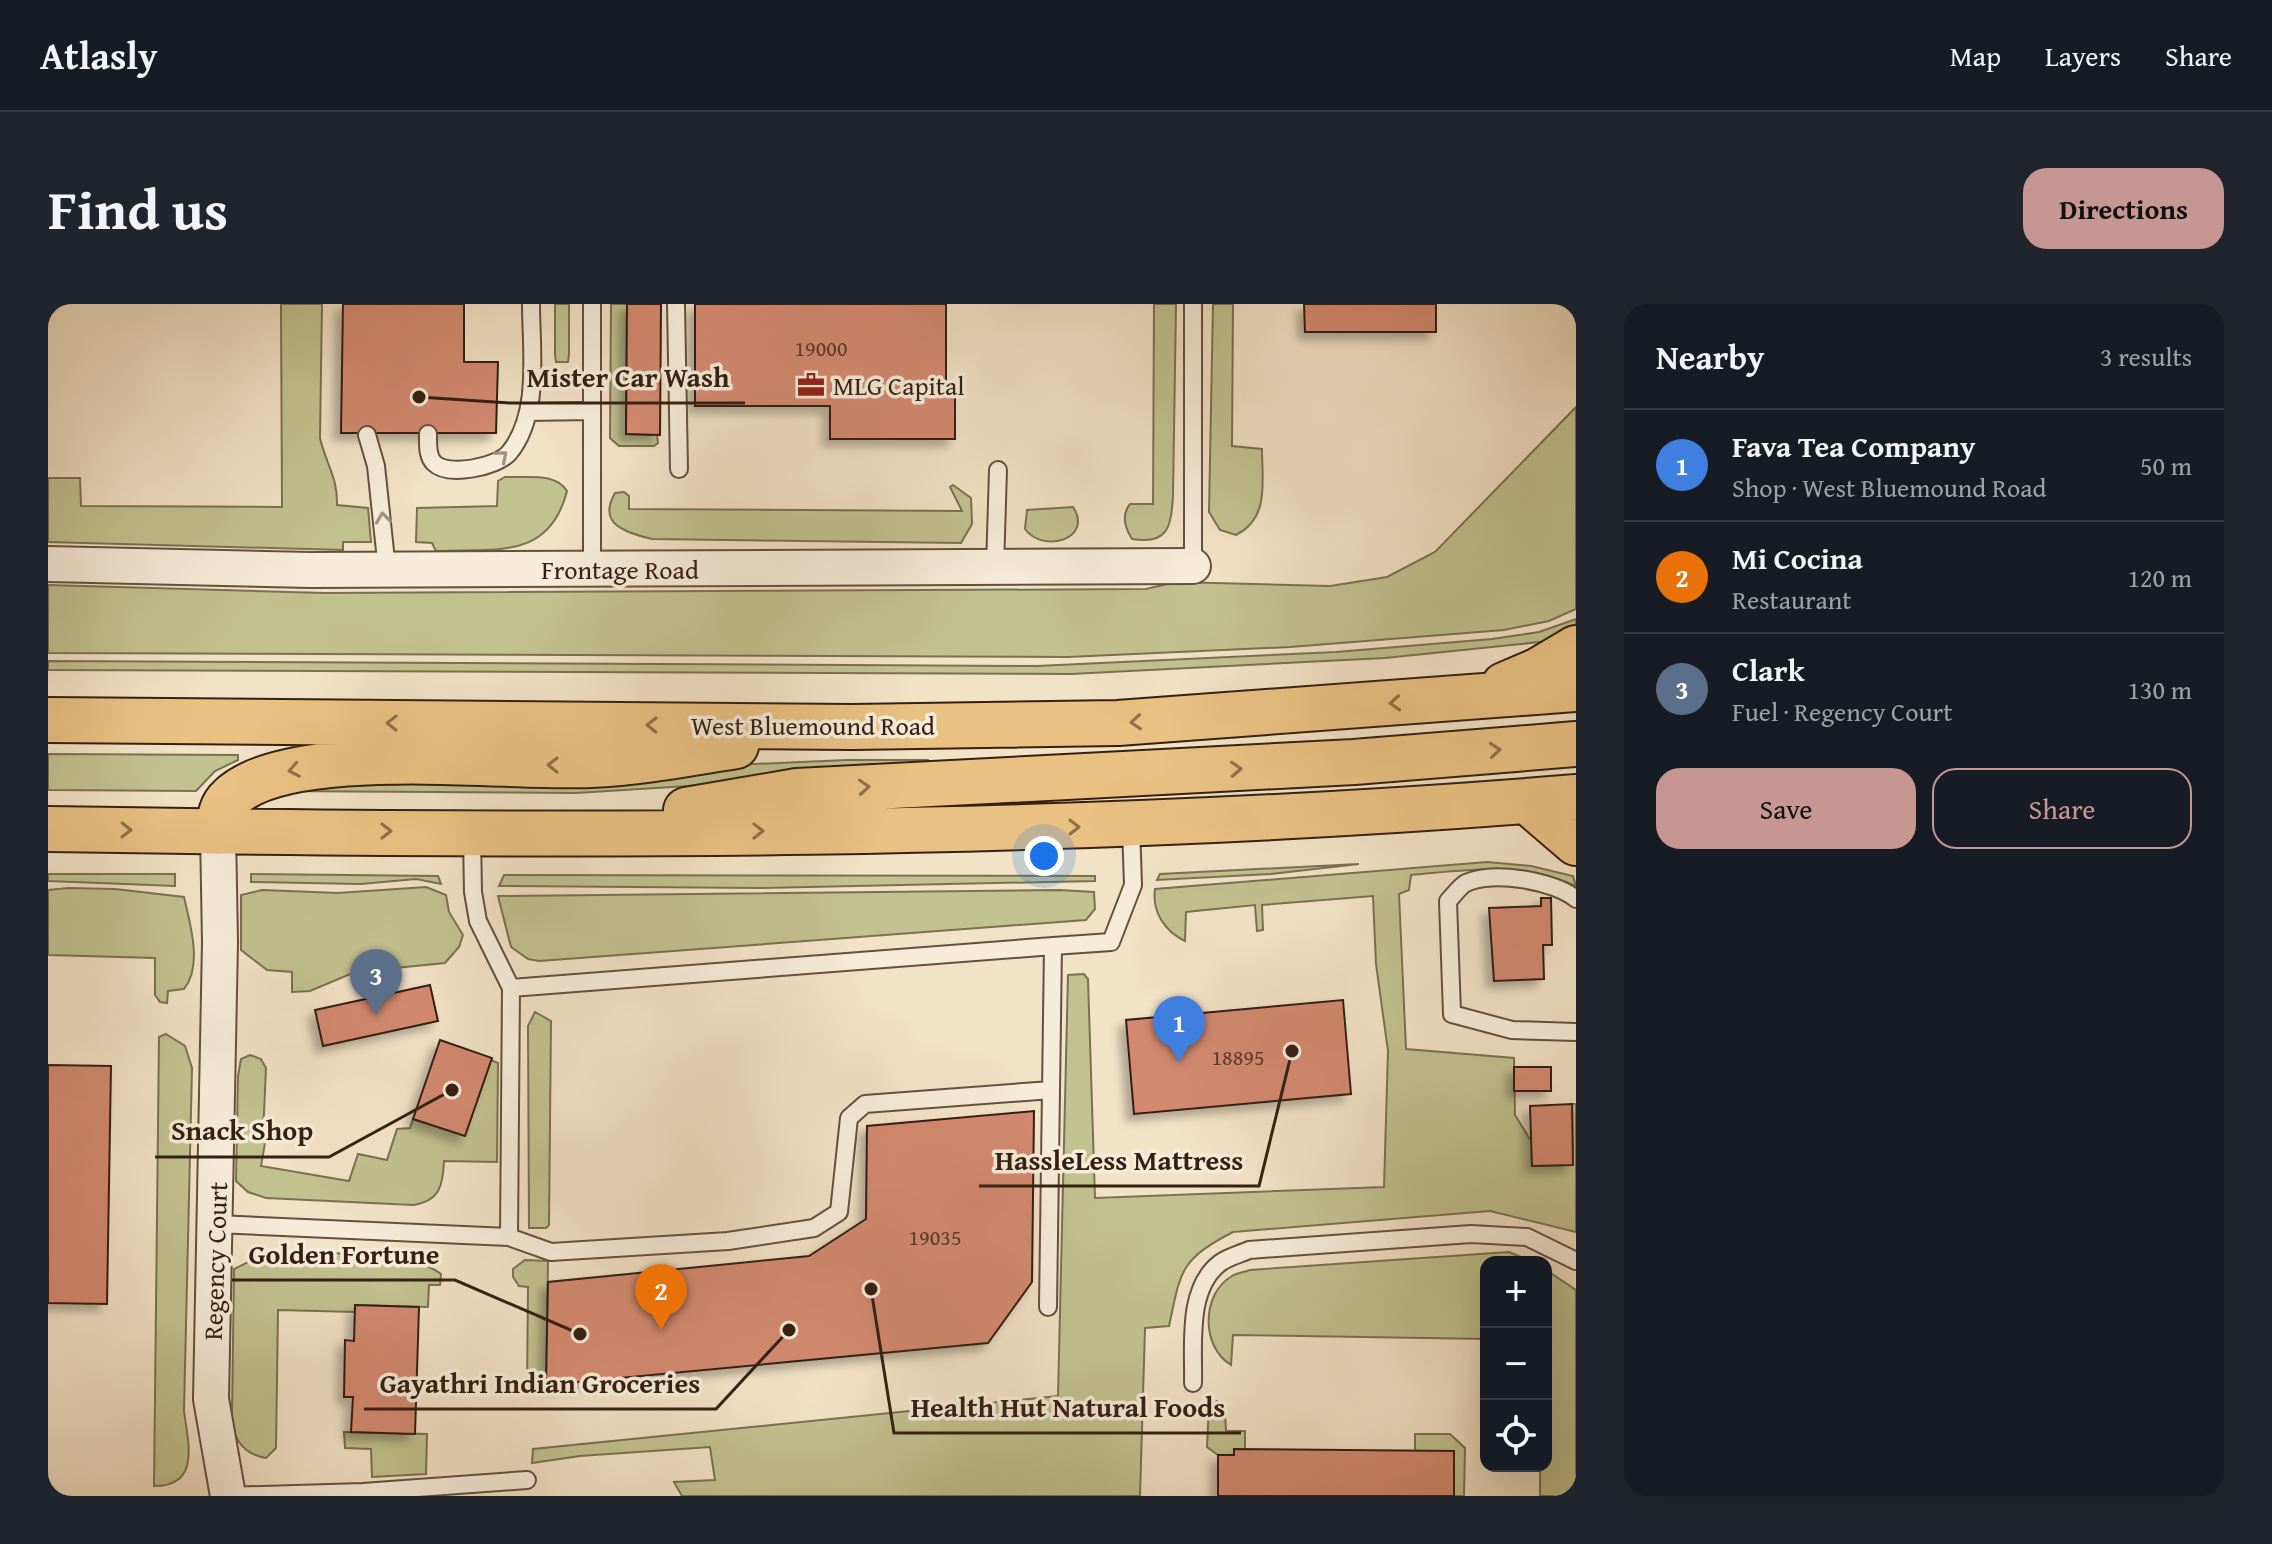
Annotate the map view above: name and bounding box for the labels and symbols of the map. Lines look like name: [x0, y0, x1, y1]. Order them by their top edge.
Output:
house number: 19000: [795, 332, 847, 364]
callout: Mister Car Wash: [510, 351, 745, 403]
text: Mister Car Wash: [526, 356, 730, 397]
place label: MLG Capital: [833, 366, 965, 405]
office icon: MLG Capital: [796, 370, 826, 400]
one-way arrow: [492, 451, 507, 465]
one-way arrow: [375, 511, 392, 525]
street label: Frontage Road: [541, 550, 699, 589]
one-way arrow: [1388, 694, 1401, 711]
street label: West Bluemound Road: [691, 706, 935, 745]
one-way arrow: [1129, 713, 1142, 730]
one-way arrow: [385, 714, 398, 731]
one-way arrow: [645, 716, 658, 734]
one-way arrow: [1489, 742, 1502, 759]
one-way arrow: [546, 756, 559, 774]
one-way arrow: [1230, 760, 1243, 777]
one-way arrow: [288, 761, 301, 778]
one-way arrow: [858, 779, 871, 796]
one-way arrow: [1068, 819, 1081, 836]
one-way arrow: [120, 821, 133, 839]
one-way arrow: [380, 822, 393, 840]
one-way arrow: [752, 822, 765, 840]
your location: [1024, 836, 1064, 876]
pin: 3: [350, 949, 402, 1015]
pin: 1: [1153, 996, 1205, 1062]
house number: 18895: [1212, 1041, 1264, 1073]
callout: Snack Shop: [155, 1105, 329, 1157]
text: Snack Shop: [171, 1109, 313, 1150]
callout: HassleLess Mattress: [979, 1134, 1259, 1186]
text: HassleLess Mattress: [995, 1139, 1243, 1180]
street label: Regency Court: [193, 1181, 237, 1341]
house number: 19035: [909, 1221, 961, 1253]
callout: Golden Fortune: [232, 1228, 455, 1280]
text: Golden Fortune: [248, 1233, 440, 1274]
pin: 2: [635, 1264, 687, 1330]
callout: Gayathri Indian Groceries: [364, 1357, 716, 1409]
text: Gayathri Indian Groceries: [380, 1362, 700, 1403]
callout: Health Hut Natural Foods: [894, 1381, 1241, 1433]
text: Health Hut Natural Foods: [911, 1386, 1225, 1427]

